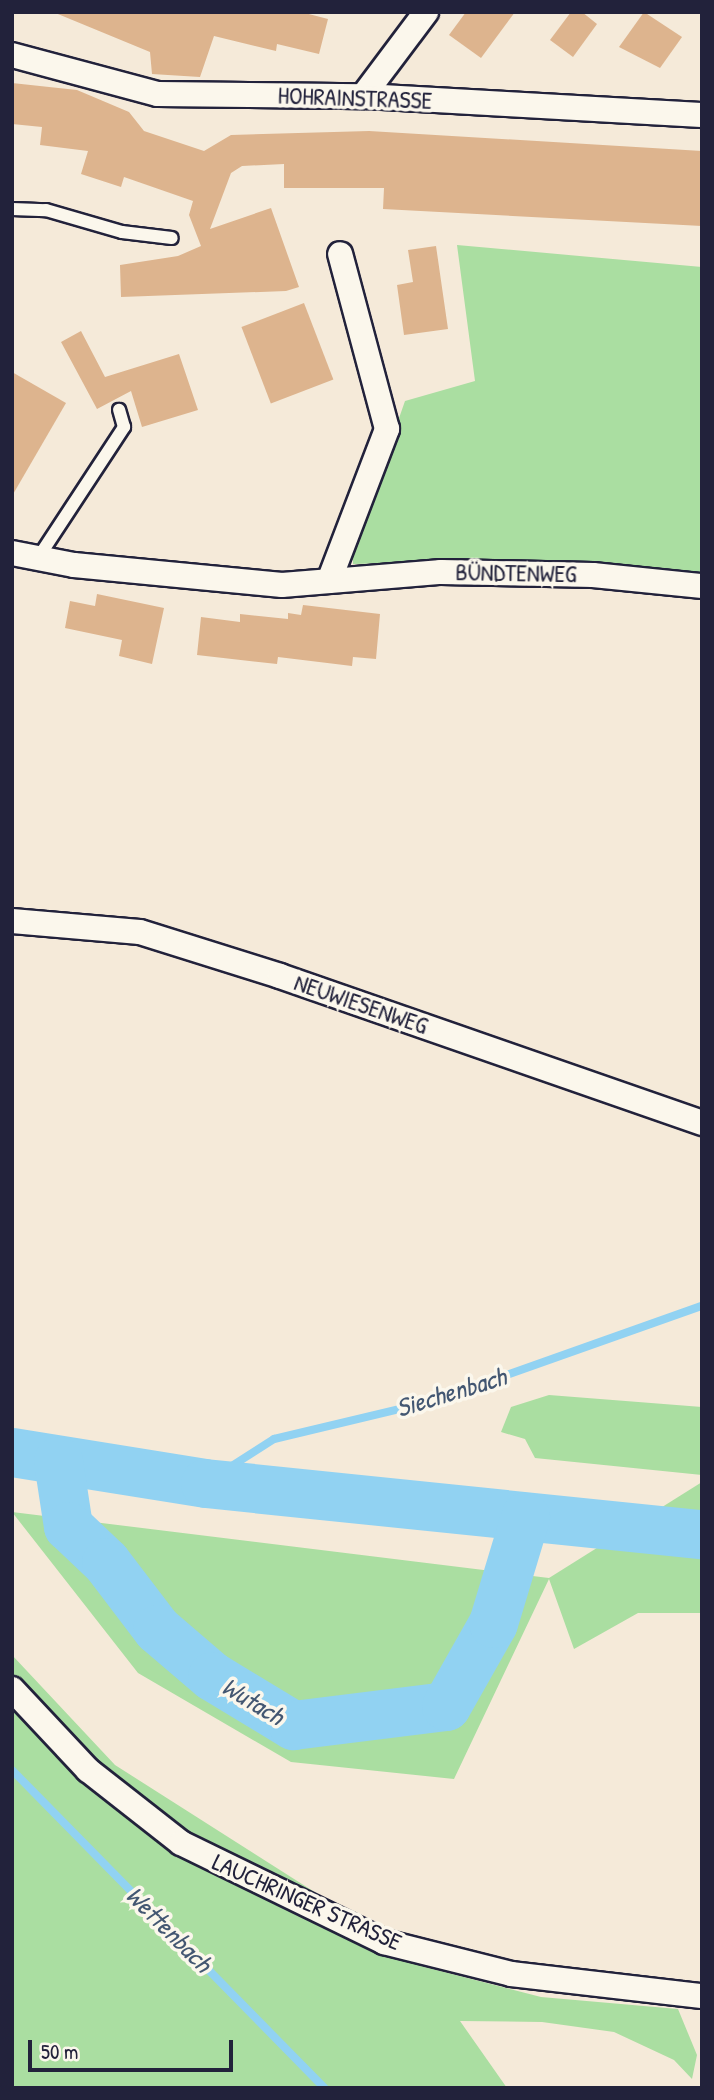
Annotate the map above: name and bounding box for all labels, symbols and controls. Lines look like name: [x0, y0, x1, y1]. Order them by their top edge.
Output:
street label: HOHRAINSTRASSE: [277, 81, 433, 115]
street label: BÜNDTENWEG: [455, 558, 577, 588]
street label: NEUWIESENWEG: [291, 968, 431, 1040]
water label: Siechenbach: [392, 1361, 510, 1423]
water label: Wutach: [216, 1670, 290, 1732]
street label: LAUCHRINGER STRASSE: [208, 1847, 406, 1957]
water label: Wettenbach: [120, 1880, 218, 1978]
scale bar: [32, 2026, 236, 2070]
text: 50 m: [41, 2037, 78, 2066]

